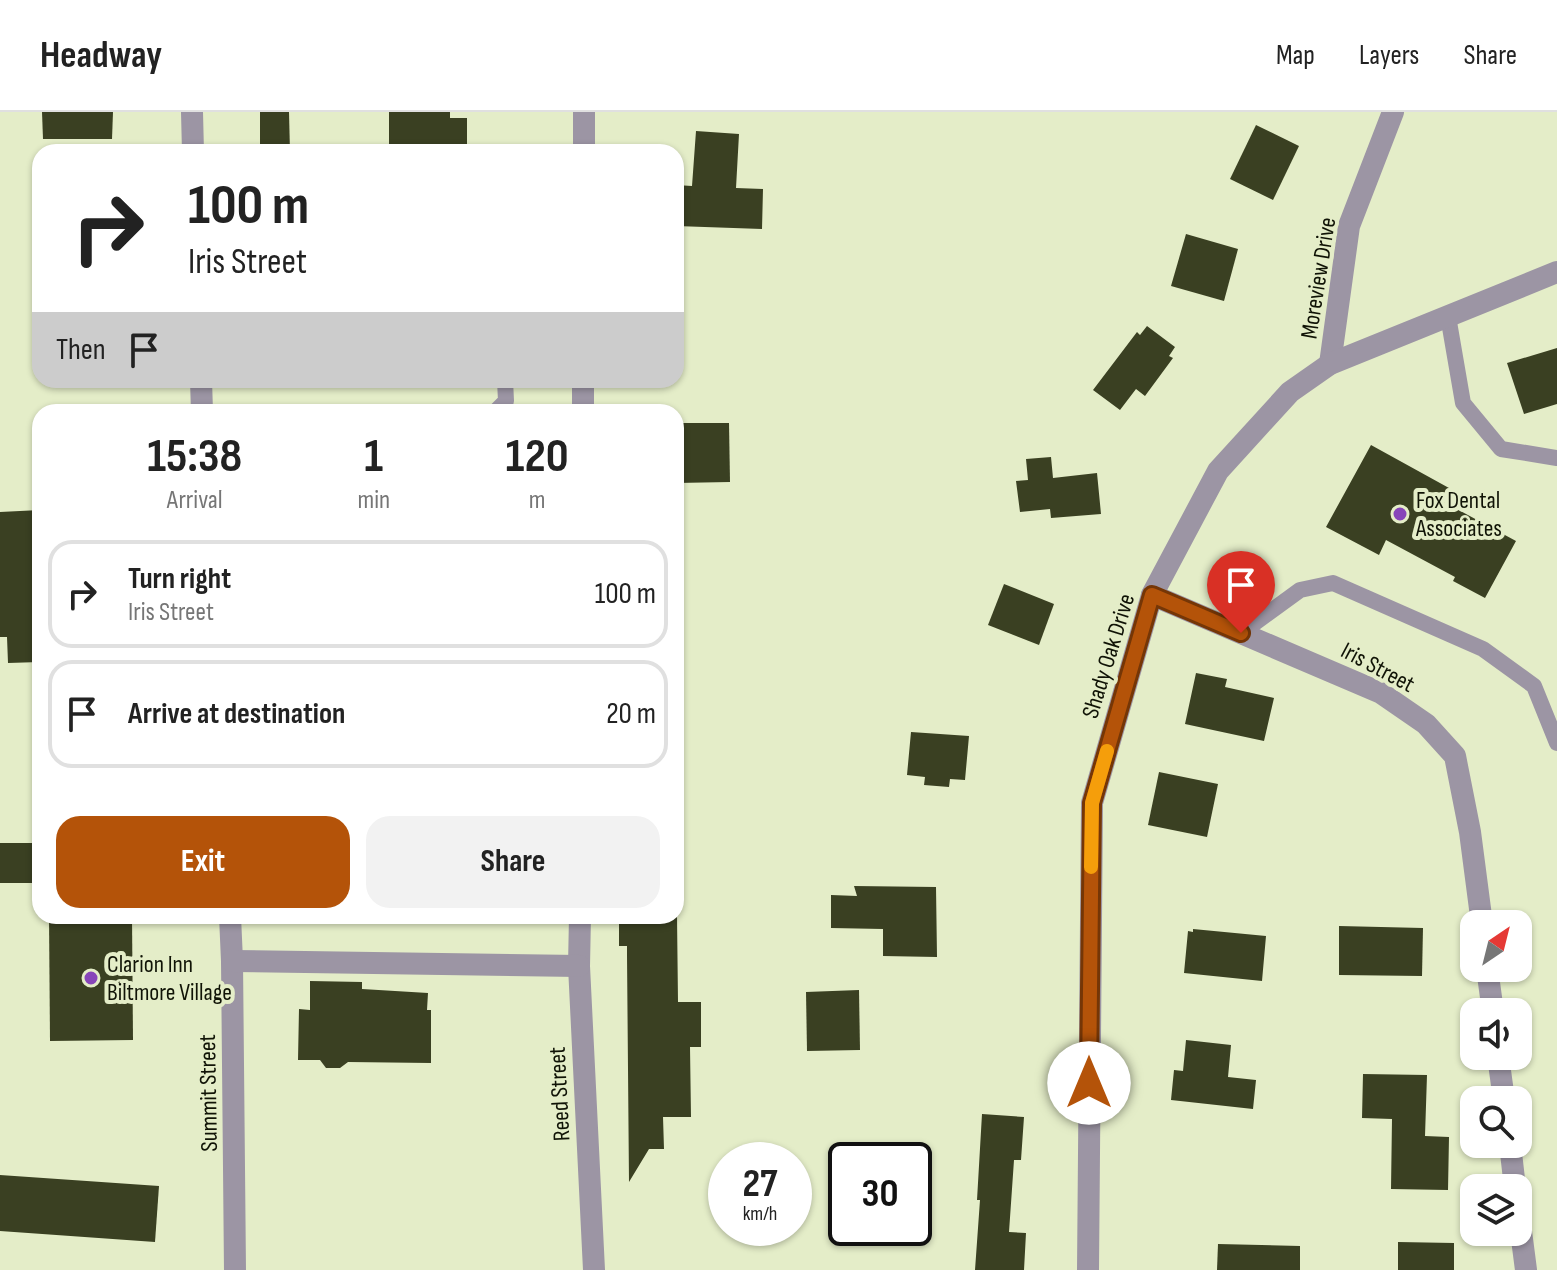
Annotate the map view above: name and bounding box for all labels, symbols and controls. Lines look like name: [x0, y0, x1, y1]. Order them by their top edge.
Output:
text: Headway: [40, 33, 162, 78]
text: Map: [1276, 39, 1315, 72]
text: Layers: [1359, 39, 1419, 72]
text: Share: [1463, 39, 1517, 72]
text: 100 m: [188, 173, 309, 240]
icon: right: [56, 176, 160, 280]
street label: Moreview Drive: [1295, 215, 1342, 341]
text: Iris Street: [188, 241, 307, 284]
icon: arrive: [122, 328, 166, 372]
text: Then: [56, 332, 106, 368]
text: 15:38: [147, 428, 242, 485]
text: 1: [364, 428, 383, 485]
text: 120: [505, 428, 569, 485]
text: Arrival: [167, 485, 223, 516]
text: min: [357, 485, 390, 516]
text: m: [529, 485, 545, 516]
place label: Fox Dental Associates: [1415, 486, 1502, 543]
marker: Fox Dental Associates: [1391, 505, 1409, 523]
pin: [1207, 551, 1275, 633]
text: Turn right: [128, 561, 231, 597]
icon: arrive: [1219, 563, 1263, 607]
icon: right: [60, 572, 104, 616]
text: 100 m: [595, 576, 656, 612]
street label: Shady Oak Drive: [1076, 590, 1141, 722]
text: Iris Street: [128, 597, 214, 628]
street label: Iris Street: [1336, 636, 1420, 699]
icon: arrive: [60, 692, 104, 736]
text: Arrive at destination: [128, 696, 345, 732]
text: 20 m: [606, 696, 656, 732]
button: Exit: [56, 816, 350, 908]
button: Share: [366, 816, 660, 908]
north arrow: [1460, 910, 1532, 982]
map controls: [1460, 910, 1532, 1246]
place label: Clarion Inn Biltmore Village: [107, 950, 232, 1007]
marker: Clarion Inn Biltmore Village: [82, 969, 100, 987]
button: sound: [1460, 998, 1532, 1070]
street label: Summit Street: [193, 1034, 224, 1152]
position arrow: [1047, 1041, 1131, 1125]
street label: Reed Street: [543, 1046, 576, 1142]
button: search: [1460, 1086, 1532, 1158]
speed limit sign: 30: [828, 1142, 932, 1246]
text: 27: [743, 1160, 777, 1208]
button: layers: [1460, 1174, 1532, 1246]
text: km/h: [743, 1202, 777, 1226]

